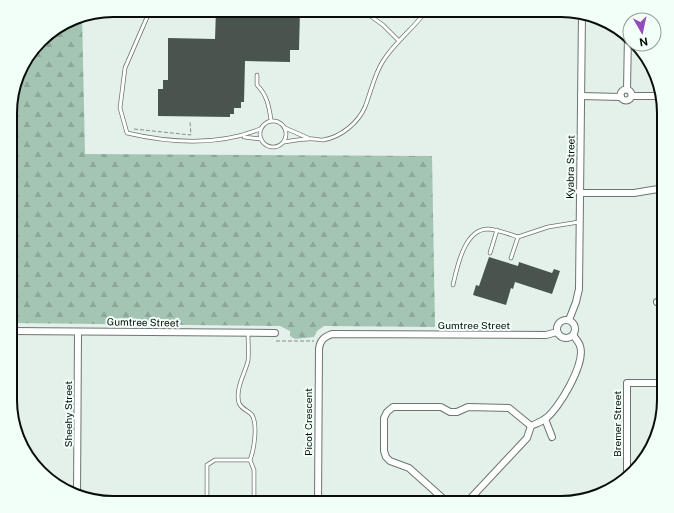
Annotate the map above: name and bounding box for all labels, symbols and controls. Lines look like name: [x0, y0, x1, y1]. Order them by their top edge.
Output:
north arrow: [622, 12, 662, 52]
text: N: [638, 35, 649, 48]
street label: Kyabra Street: [563, 135, 577, 199]
street label: Gumtree Street: [107, 315, 179, 329]
street label: Gumtree Street: [438, 319, 510, 331]
street label: Sheehy Street: [62, 381, 74, 447]
street label: Picot Crescent: [302, 388, 314, 456]
street label: Bremer Street: [611, 391, 623, 457]

